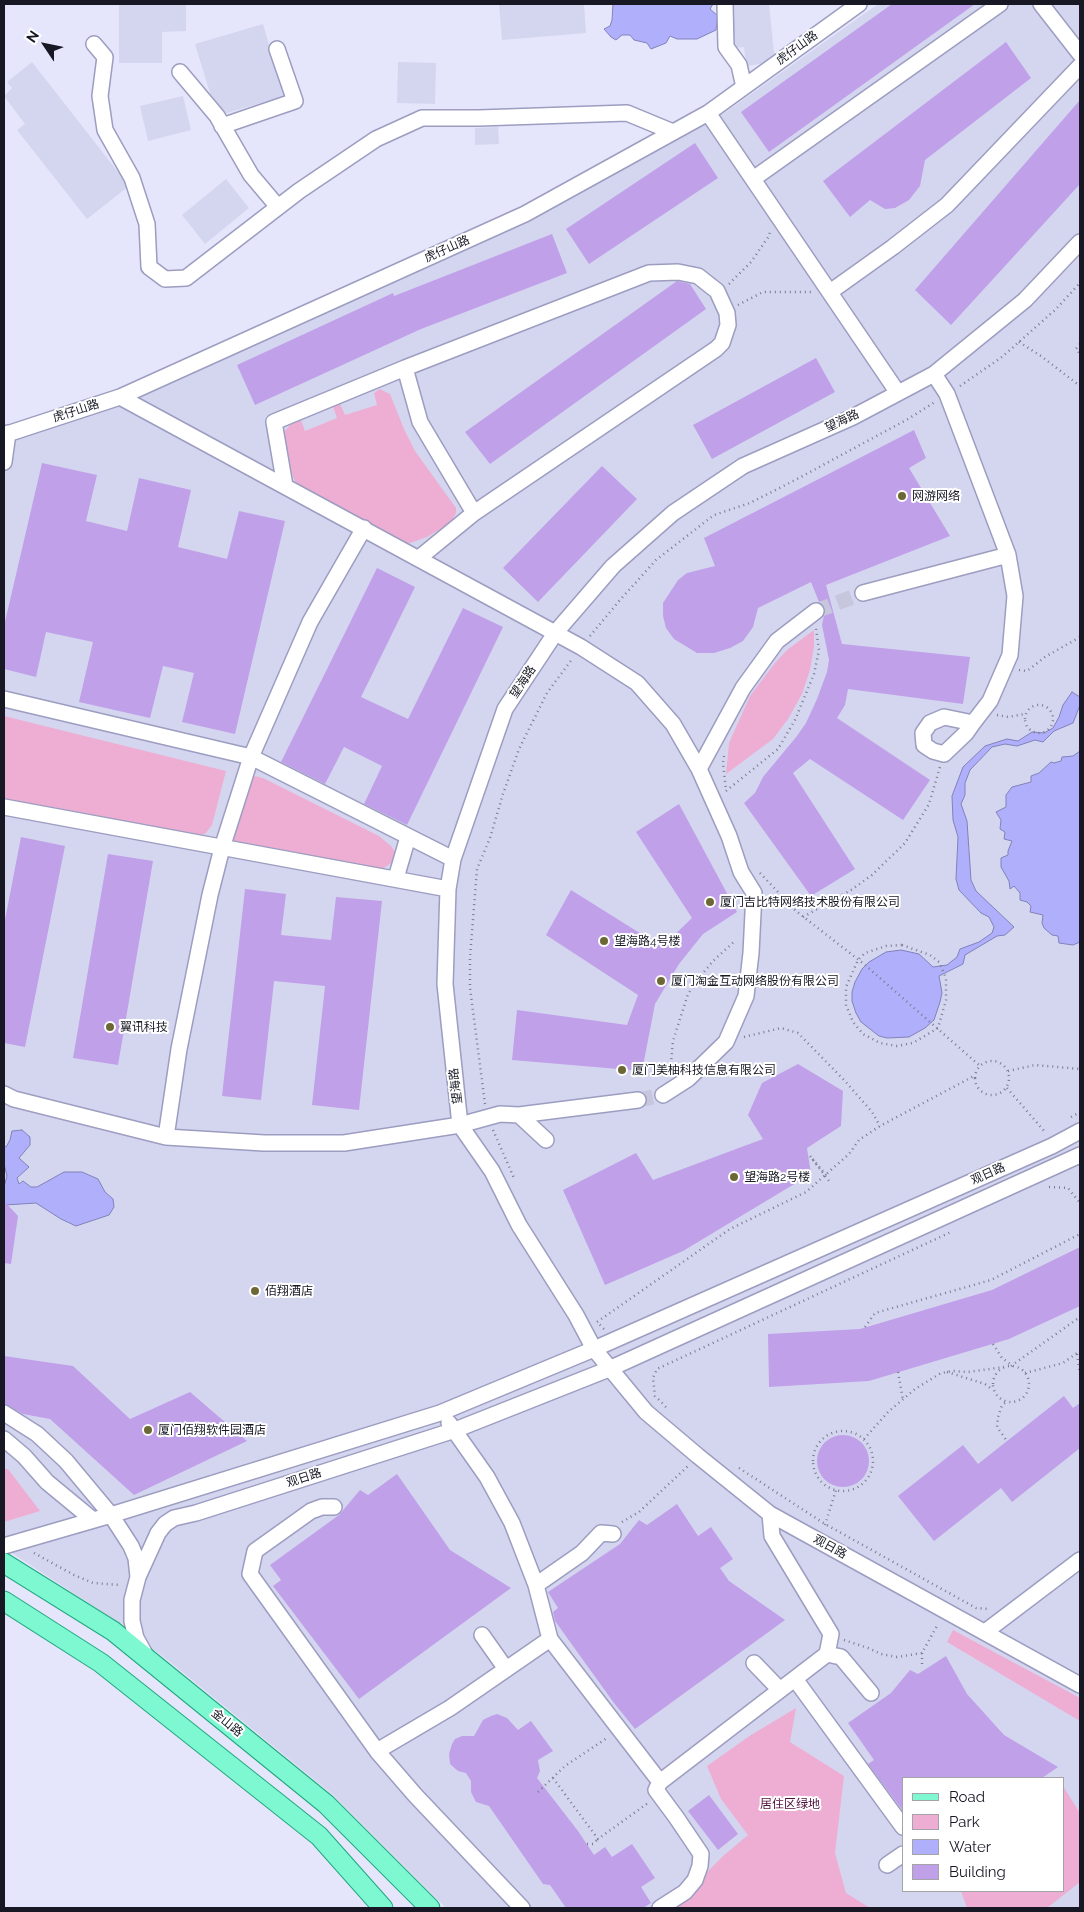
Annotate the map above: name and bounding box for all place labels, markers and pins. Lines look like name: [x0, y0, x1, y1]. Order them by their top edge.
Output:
place label: 网游网络: [912, 489, 960, 503]
marker: 网游网络: [896, 490, 908, 502]
place label: 厦门吉比特网络技术股份有限公司: [720, 895, 900, 909]
marker: 厦门吉比特网络技术股份有限公司: [704, 896, 716, 908]
place label: 望海路4号楼: [614, 934, 681, 948]
marker: 望海路4号楼: [598, 935, 610, 947]
place label: 厦门淘金互动网络股份有限公司: [671, 974, 839, 988]
marker: 厦门淘金互动网络股份有限公司: [655, 975, 667, 987]
place label: 翼讯科技: [120, 1020, 168, 1034]
marker: 翼讯科技: [104, 1021, 116, 1033]
place label: 厦门美柚科技信息有限公司: [632, 1063, 776, 1077]
marker: 厦门美柚科技信息有限公司: [616, 1064, 628, 1076]
place label: 望海路2号楼: [744, 1170, 810, 1184]
marker: 望海路2号楼: [728, 1171, 740, 1183]
place label: 佰翔酒店: [265, 1284, 313, 1298]
marker: 佰翔酒店: [249, 1285, 261, 1297]
place label: 厦门佰翔软件园酒店: [158, 1423, 266, 1437]
marker: 厦门佰翔软件园酒店: [142, 1424, 154, 1436]

